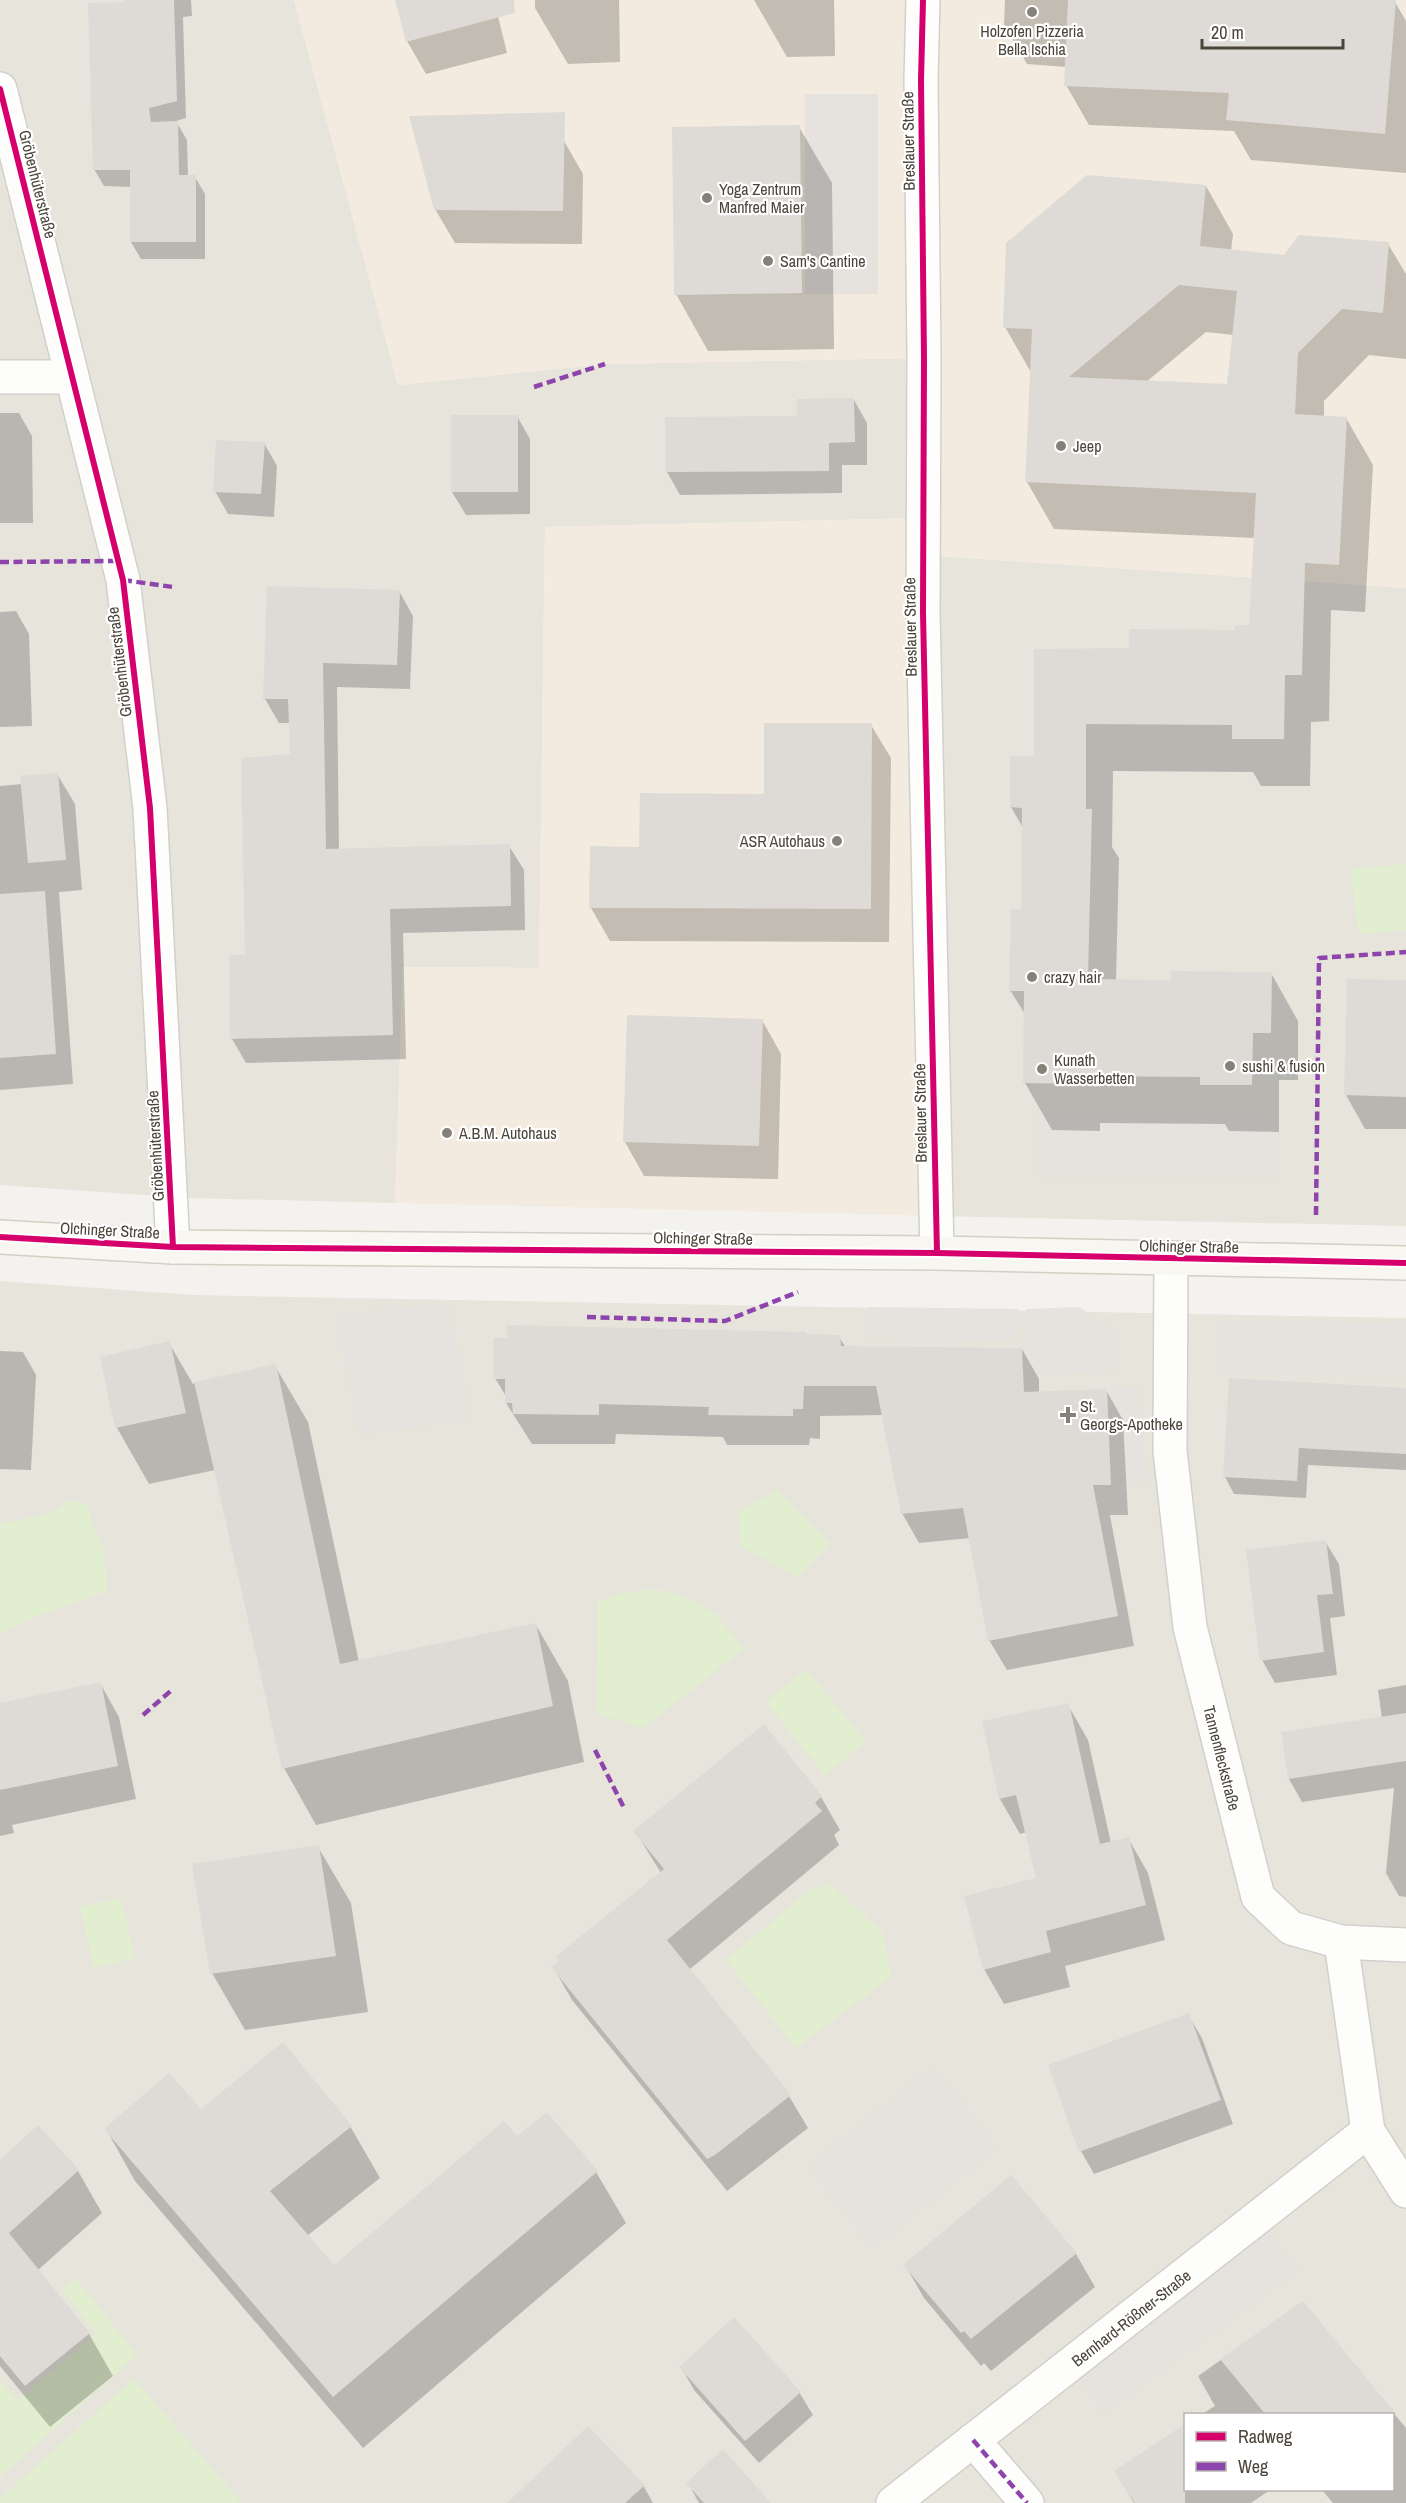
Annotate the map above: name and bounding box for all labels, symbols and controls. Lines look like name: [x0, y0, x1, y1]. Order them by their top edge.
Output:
marker: Holzofen Pizzeria Bella Ischia: [1025, 5, 1039, 19]
scale bar: [1202, 12, 1343, 50]
place label: Holzofen Pizzeria Bella Ischia: [980, 20, 1084, 60]
text: 20 m: [1211, 20, 1244, 45]
street label: Breslauer Straße: [896, 91, 920, 191]
street label: Gröbenhüterstraße: [14, 128, 62, 240]
place label: Yoga Zentrum Manfred Maier: [719, 178, 805, 218]
marker: Yoga Zentrum Manfred Maier: [700, 191, 714, 205]
place label: Sam's Cantine: [780, 250, 866, 272]
marker: Sam's Cantine: [761, 254, 775, 268]
place label: Jeep: [1073, 435, 1101, 457]
marker: Jeep: [1054, 439, 1068, 453]
street label: Breslauer Straße: [898, 577, 922, 677]
street label: Gröbenhüterstraße: [101, 606, 137, 718]
place label: ASR Autohaus: [739, 830, 825, 852]
marker: ASR Autohaus: [830, 834, 844, 848]
place label: crazy hair: [1044, 966, 1102, 988]
marker: crazy hair: [1025, 970, 1039, 984]
place label: Kunath Wasserbetten: [1054, 1049, 1134, 1089]
place label: sushi & fusion: [1242, 1055, 1325, 1077]
marker: sushi & fusion: [1223, 1059, 1237, 1073]
marker: Kunath Wasserbetten: [1035, 1062, 1049, 1076]
street label: Breslauer Straße: [908, 1063, 932, 1163]
street label: Gröbenhüterstraße: [141, 1090, 169, 1202]
place label: A.B.M. Autohaus: [458, 1122, 557, 1144]
marker: A.B.M. Autohaus: [440, 1126, 454, 1140]
street label: Olchinger Straße: [60, 1216, 160, 1244]
street label: Olchinger Straße: [653, 1226, 753, 1250]
street label: Olchinger Straße: [1139, 1234, 1239, 1258]
place label: St. Georgs-Apotheke: [1080, 1395, 1183, 1435]
marker: St. Georgs-Apotheke: [1061, 1408, 1075, 1422]
street label: Tannenfleckstraße: [1198, 1703, 1246, 1813]
street label: Bernhard-Rößner-Straße: [1067, 2264, 1195, 2372]
legend: [1184, 2413, 1394, 2491]
text: Radweg: [1238, 2424, 1293, 2449]
text: Weg: [1238, 2454, 1269, 2479]

